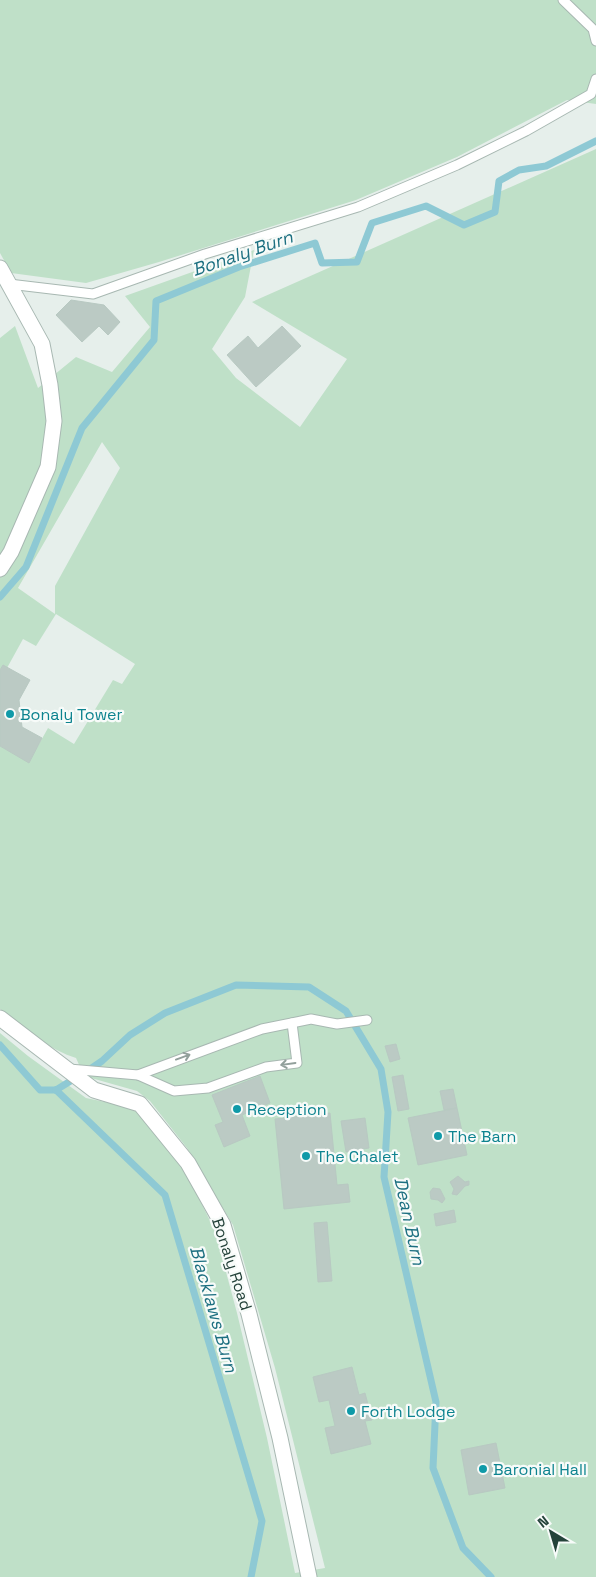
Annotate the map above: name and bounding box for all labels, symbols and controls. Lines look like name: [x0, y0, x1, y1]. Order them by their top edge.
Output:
water label: Bonaly Burn: [189, 225, 296, 281]
place label: Bonaly Tower: [20, 704, 123, 725]
marker: Bonaly Tower: [4, 708, 16, 720]
one-way arrow: [175, 1052, 190, 1061]
one-way arrow: [281, 1059, 297, 1069]
place label: Reception: [247, 1099, 327, 1120]
marker: Reception: [231, 1103, 243, 1115]
place label: The Barn: [448, 1126, 516, 1147]
marker: The Barn: [432, 1130, 444, 1142]
place label: The Chalet: [316, 1146, 399, 1167]
marker: The Chalet: [300, 1150, 312, 1162]
water label: Dean Burn: [389, 1175, 431, 1268]
street label: Bonaly Road: [207, 1215, 257, 1313]
water label: Blacklaws Burn: [185, 1243, 243, 1376]
place label: Forth Lodge: [361, 1401, 455, 1422]
marker: Forth Lodge: [345, 1405, 357, 1417]
place label: Baronial Hall: [493, 1459, 587, 1480]
marker: Baronial Hall: [477, 1463, 489, 1475]
north arrow: [526, 1507, 576, 1557]
text: N: [534, 1512, 552, 1532]

